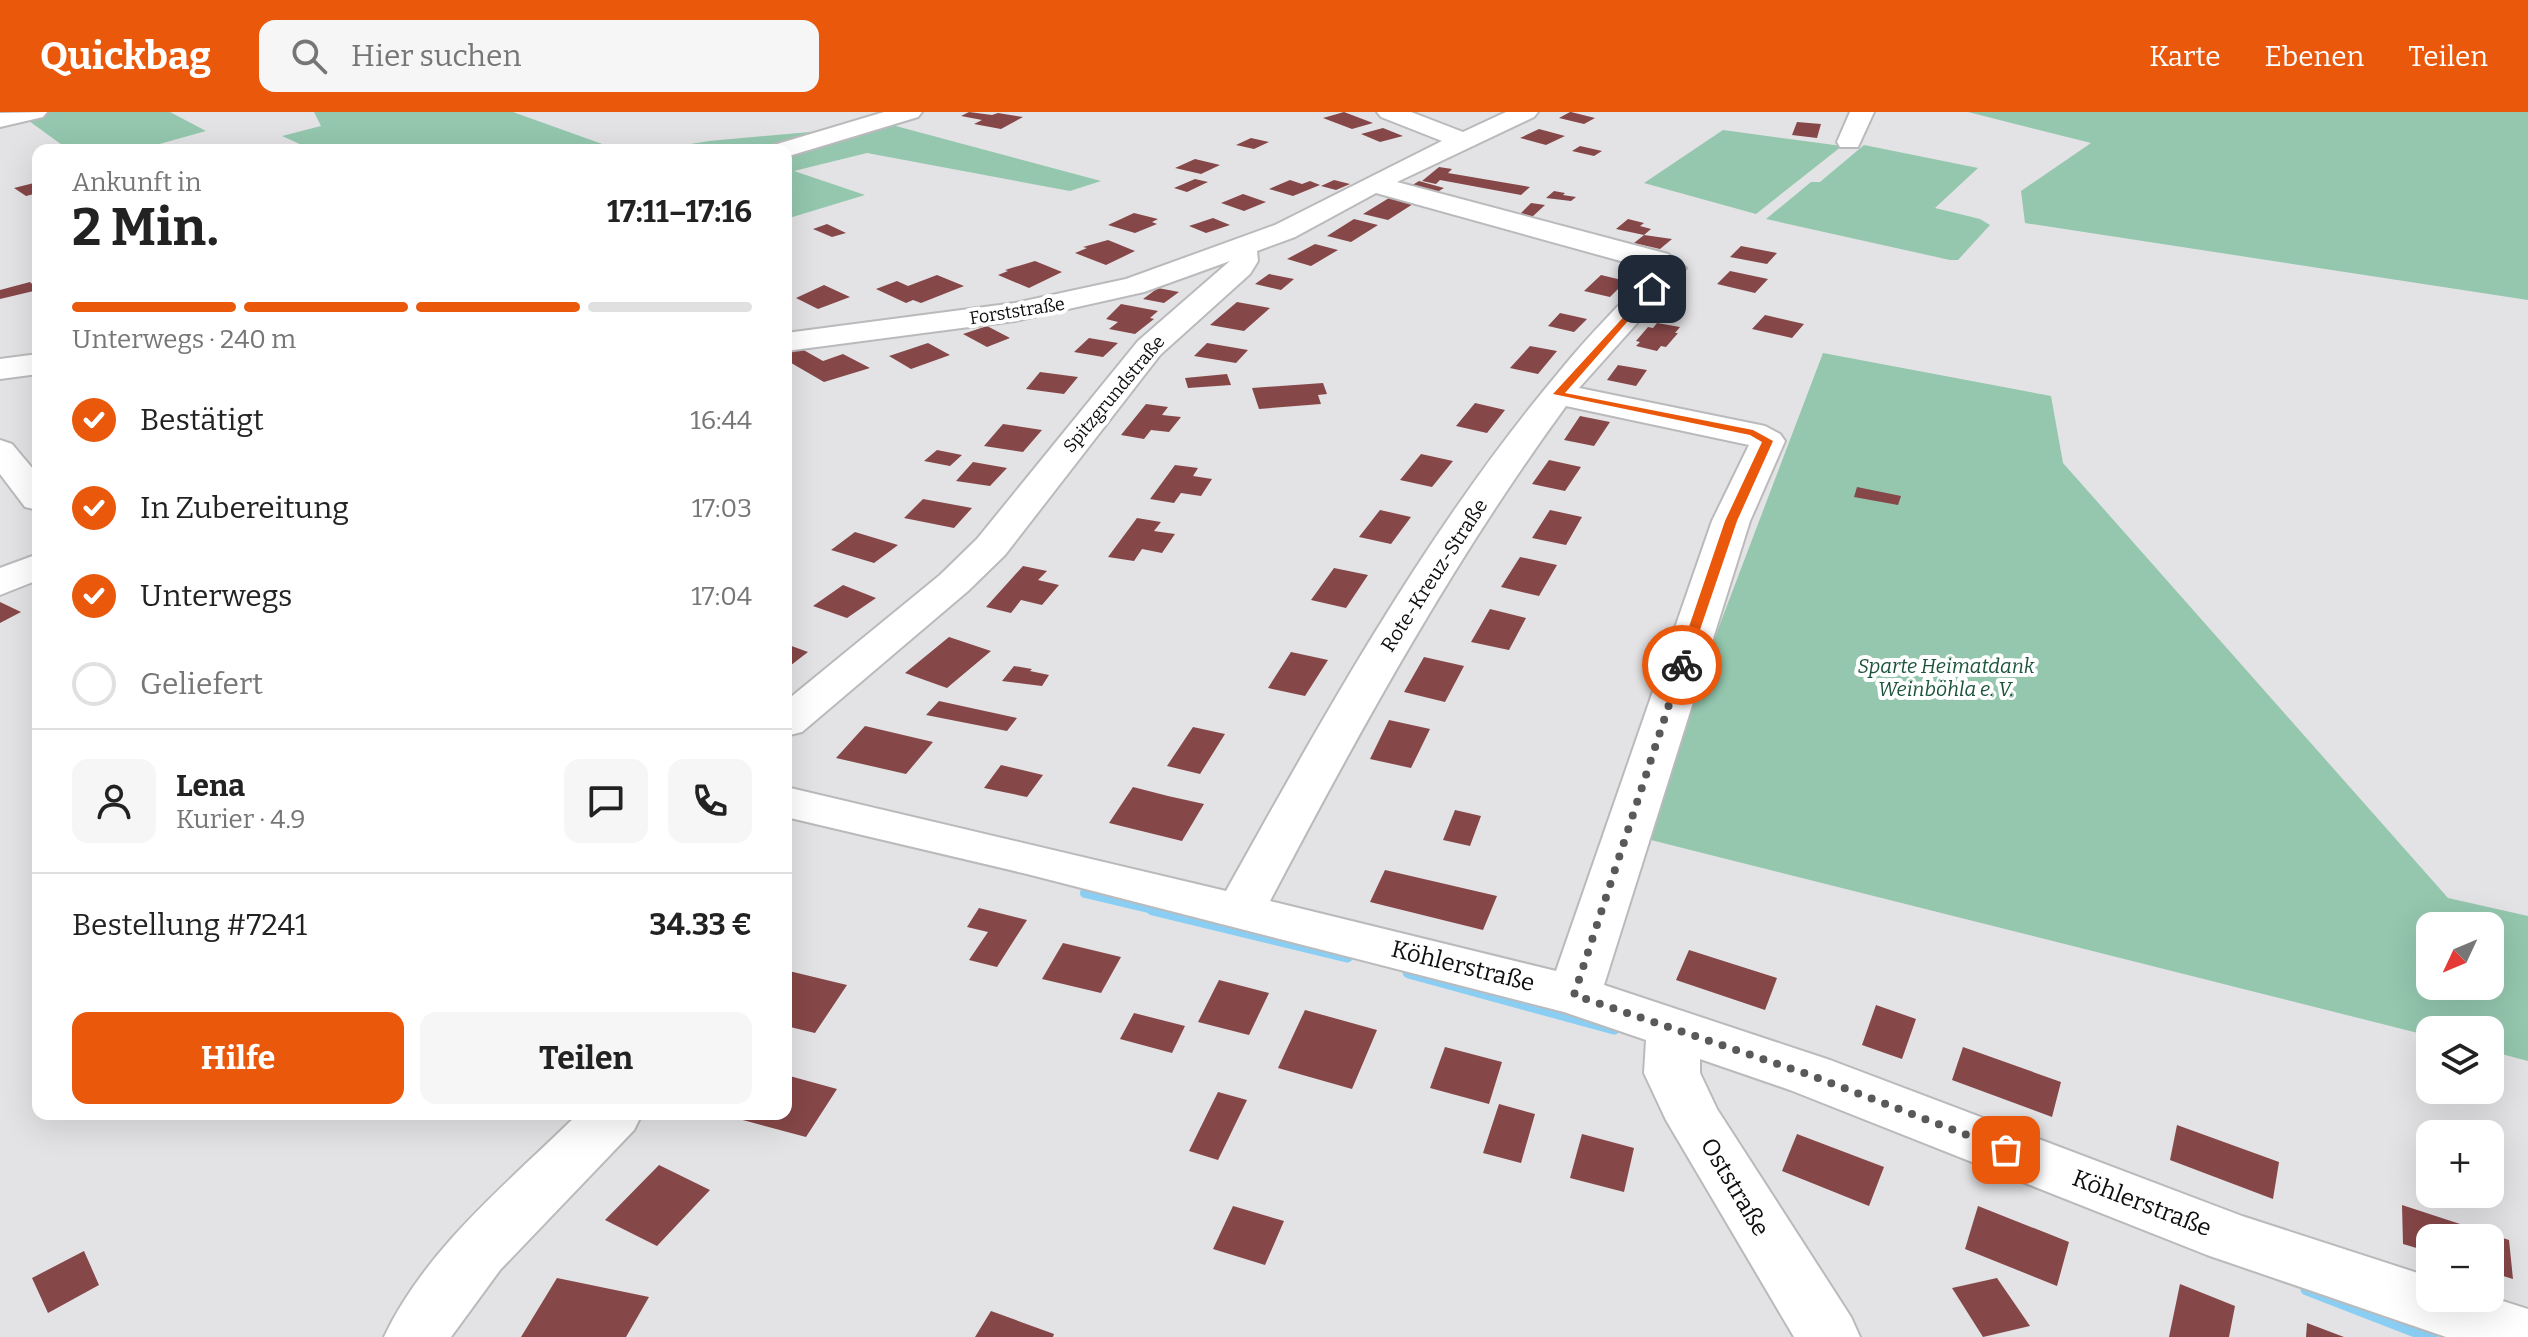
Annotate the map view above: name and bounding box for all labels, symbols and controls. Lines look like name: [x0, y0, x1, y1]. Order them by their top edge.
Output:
search box: [259, 20, 819, 92]
text: Quickbag: [40, 33, 211, 79]
icon: search: [287, 34, 331, 78]
text: Hier suchen: [351, 38, 521, 74]
text: Karte: [2149, 40, 2221, 73]
text: Ebenen: [2265, 40, 2364, 73]
text: Teilen: [2408, 40, 2488, 73]
text: Ankunft in: [72, 167, 201, 198]
text: 17:11–17:16: [607, 194, 752, 230]
text: 2 Min.: [72, 196, 219, 259]
pin: [1618, 255, 1686, 323]
icon: home: [1630, 267, 1674, 311]
street label: Forststraße: [968, 293, 1066, 329]
text: Unterwegs · 240 m: [72, 324, 296, 355]
street label: Spitzgrundstraße: [1059, 331, 1169, 457]
icon: check: [72, 398, 116, 442]
text: Bestätigt: [140, 402, 264, 438]
text: 16:44: [690, 405, 752, 436]
icon: check: [72, 486, 116, 530]
text: In Zubereitung: [140, 490, 349, 526]
text: 17:03: [692, 493, 752, 524]
street label: Rote-Kreuz-Straße: [1376, 494, 1492, 656]
icon: check: [72, 574, 116, 618]
text: Unterwegs: [140, 578, 292, 614]
text: 17:04: [691, 581, 752, 612]
courier: [1642, 625, 1722, 705]
icon: bike: [1660, 643, 1704, 687]
park label: Sparte Heimatdank Weinböhla e. V.: [1857, 654, 2035, 701]
text: Geliefert: [140, 666, 263, 702]
button: person: [72, 759, 156, 843]
button: chat: [564, 759, 648, 843]
button: phone: [668, 759, 752, 843]
text: Lena: [176, 768, 245, 804]
text: Kurier · 4.9: [176, 804, 306, 835]
text: Bestellung #7241: [72, 907, 307, 943]
text: 34.33 €: [649, 907, 752, 943]
north arrow: [2416, 912, 2504, 1000]
map controls: [2416, 912, 2504, 1312]
street label: Köhlerstraße: [1388, 935, 1538, 997]
button: Hilfe: [72, 1012, 404, 1104]
button: Teilen: [420, 1012, 752, 1104]
button: layers: [2416, 1016, 2504, 1104]
pin: [1972, 1116, 2040, 1184]
button: +: [2416, 1120, 2504, 1208]
icon: bag: [1984, 1128, 2028, 1172]
street label: Oststraße: [1695, 1133, 1775, 1241]
street label: Köhlerstraße: [2069, 1164, 2215, 1242]
button: −: [2416, 1224, 2504, 1312]

